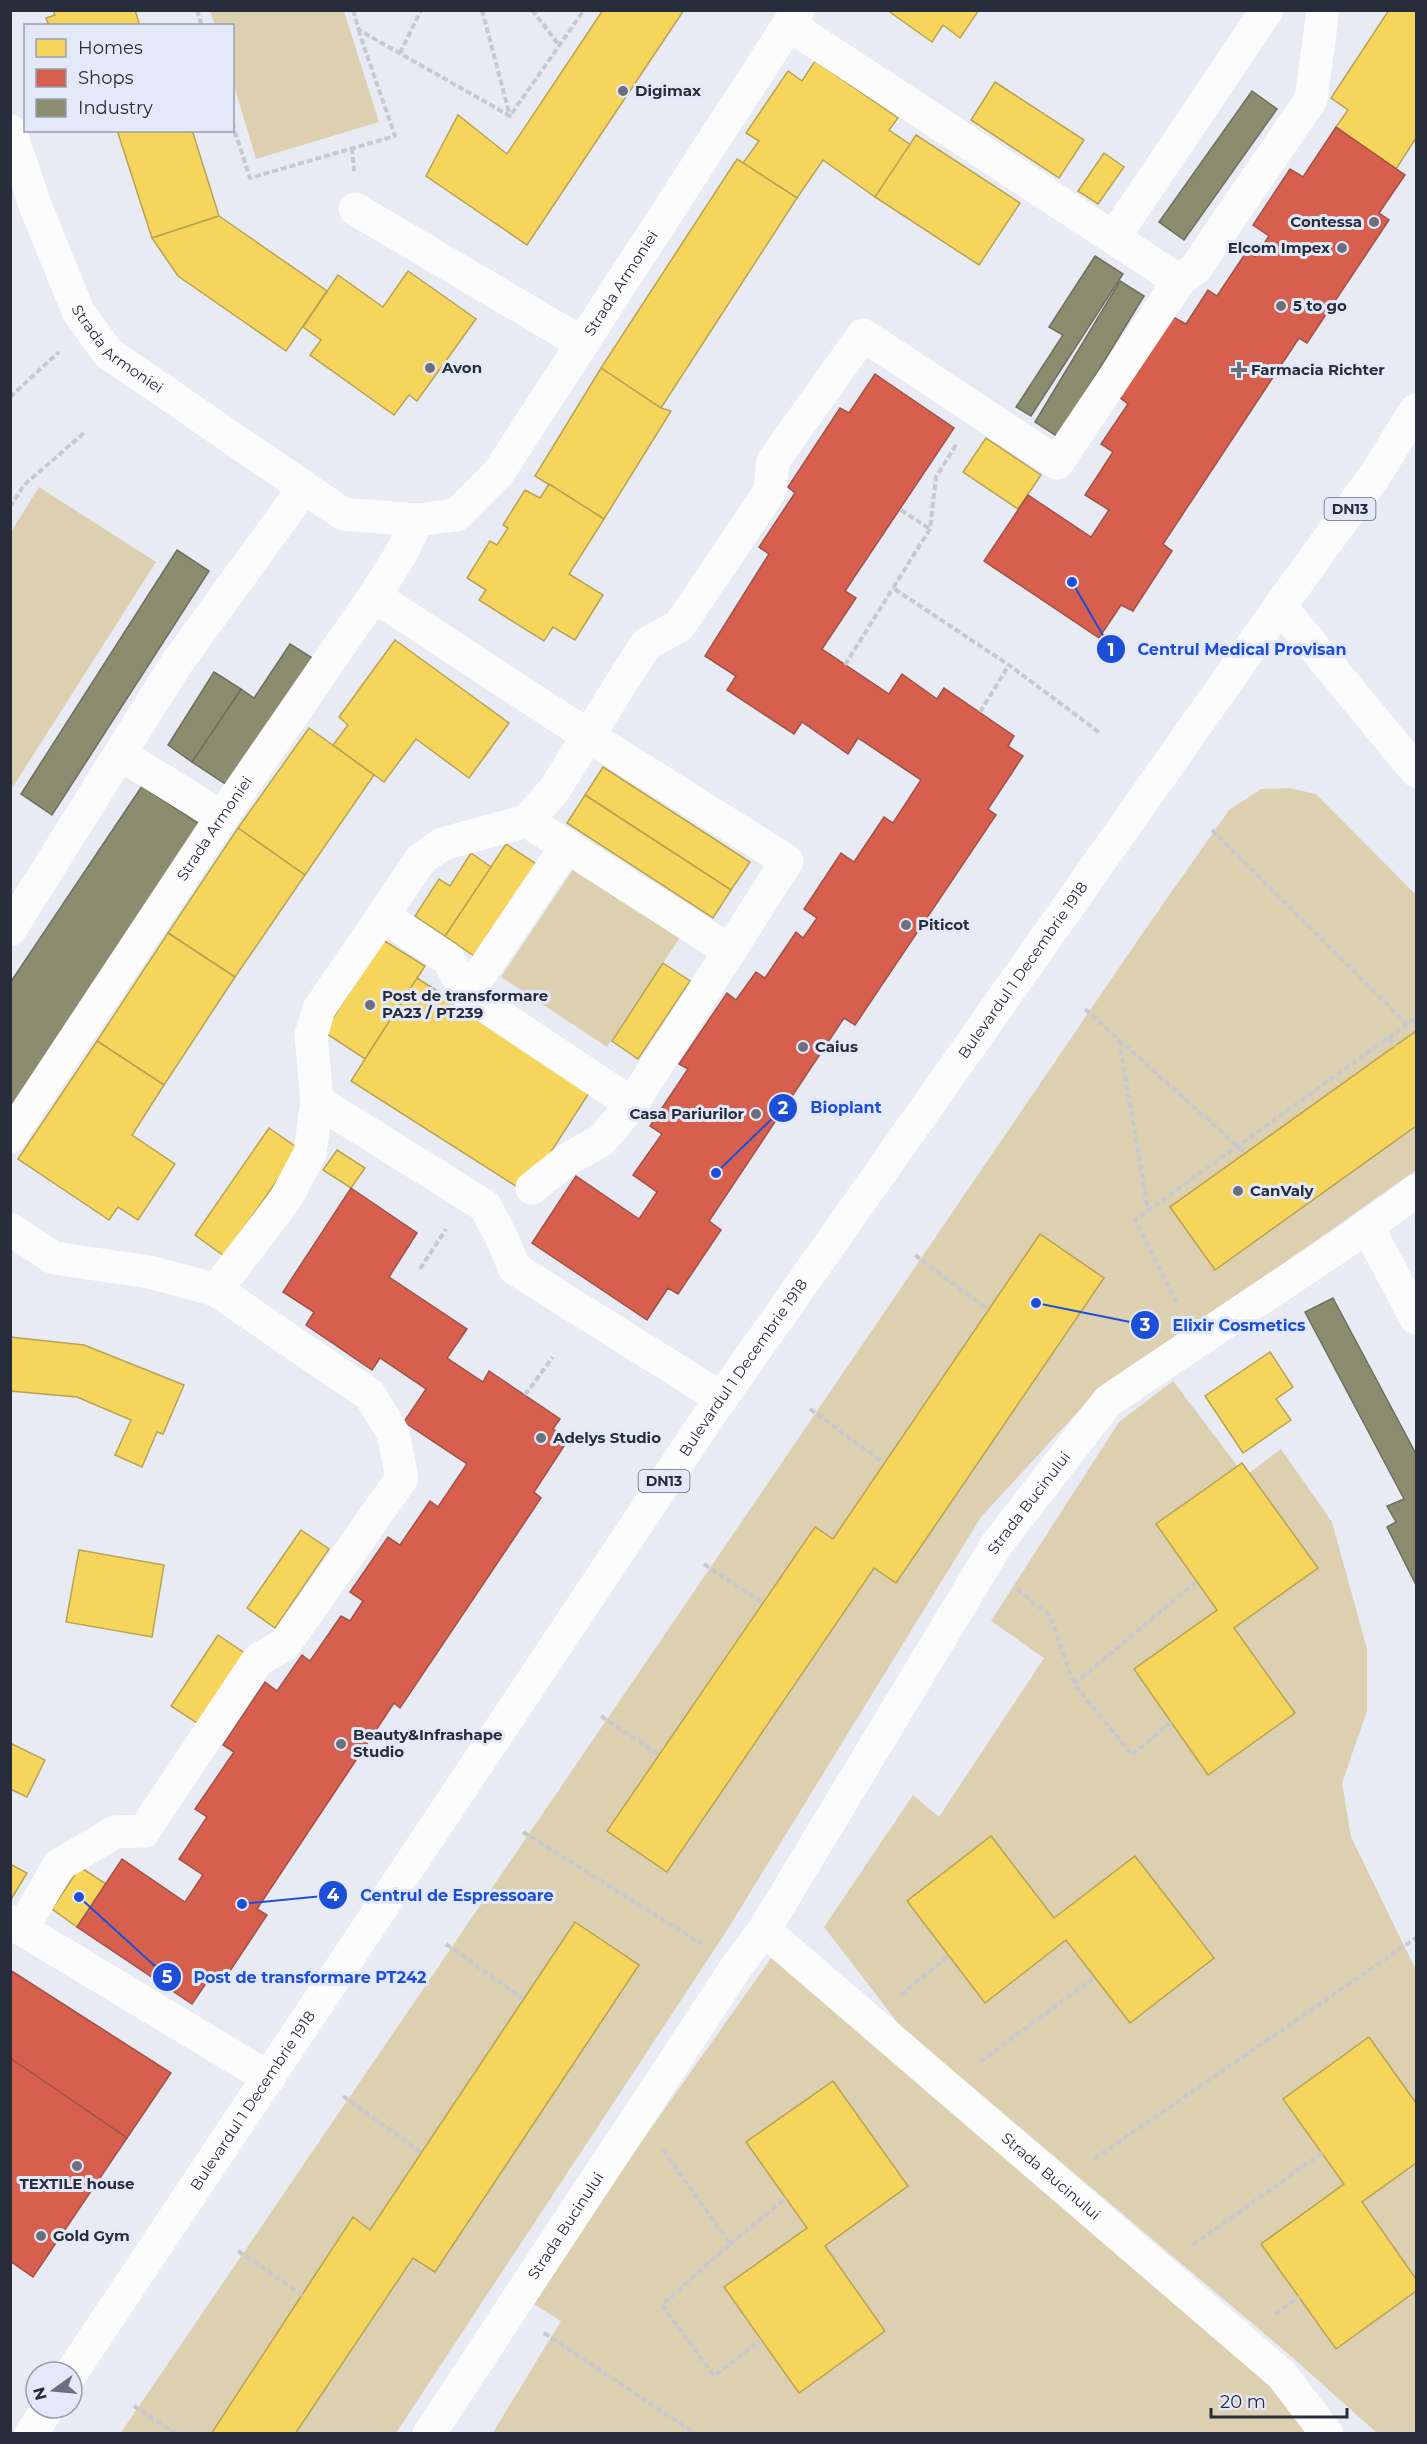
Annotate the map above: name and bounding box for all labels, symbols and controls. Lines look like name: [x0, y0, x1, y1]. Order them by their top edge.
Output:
legend: [24, 24, 234, 132]
text: Homes: [78, 37, 143, 59]
text: Shops: [78, 67, 134, 89]
place label: Digimax: [635, 81, 701, 100]
marker: Digimax: [616, 84, 630, 98]
text: Industry: [78, 97, 153, 119]
place label: Contessa: [1290, 212, 1362, 231]
marker: Contessa: [1367, 215, 1381, 229]
street label: Strada Armoniei: [580, 227, 662, 339]
place label: Elcom Impex: [1228, 238, 1330, 257]
marker: Elcom Impex: [1335, 241, 1349, 255]
place label: 5 to go: [1293, 296, 1347, 315]
marker: 5 to go: [1274, 299, 1288, 313]
street label: Strada Armoniei: [68, 302, 167, 397]
place label: Avon: [441, 358, 482, 377]
place label: Farmacia Richter: [1251, 360, 1385, 379]
marker: Avon: [423, 361, 437, 375]
marker: Farmacia Richter: [1232, 363, 1246, 377]
road number: DN13: [1324, 498, 1376, 520]
callout: Centrul Medical Provisan: [1096, 632, 1359, 666]
text: 1: [1107, 639, 1115, 661]
text: Centrul Medical Provisan: [1138, 640, 1346, 659]
street label: Strada Armoniei: [172, 772, 256, 884]
street label: Bulevardul 1 Decembrie 1918: [954, 878, 1091, 1062]
place label: Piticot: [918, 915, 970, 934]
marker: Piticot: [899, 918, 913, 932]
place label: Post de transformare PA23 / PT239: [382, 986, 548, 1022]
marker: Post de transformare PA23 / PT239: [363, 998, 377, 1012]
place label: Caius: [815, 1037, 858, 1056]
marker: Caius: [796, 1040, 810, 1054]
callout: Bioplant: [768, 1091, 893, 1125]
text: 2: [778, 1097, 789, 1119]
text: Bioplant: [810, 1098, 882, 1117]
place label: Casa Pariurilor: [630, 1104, 745, 1123]
marker: Casa Pariurilor: [749, 1107, 763, 1121]
place label: CanValy: [1250, 1181, 1315, 1200]
marker: CanValy: [1231, 1184, 1245, 1198]
street label: Bulevardul 1 Decembrie 1918: [675, 1275, 811, 1460]
callout: Elixir Cosmetics: [1130, 1308, 1317, 1342]
text: 3: [1139, 1314, 1151, 1336]
text: Elixir Cosmetics: [1172, 1316, 1306, 1335]
place label: Adelys Studio: [552, 1428, 661, 1447]
marker: Adelys Studio: [534, 1431, 548, 1445]
street label: Strada Bucinului: [983, 1448, 1074, 1558]
road number: DN13: [638, 1470, 690, 1492]
place label: Beauty&Infrashape Studio: [353, 1725, 503, 1761]
marker: Beauty&Infrashape Studio: [334, 1737, 348, 1751]
callout: Centrul de Espressoare: [318, 1878, 566, 1912]
text: 4: [327, 1884, 340, 1906]
text: Centrul de Espressoare: [360, 1886, 554, 1905]
callout: Post de transformare PT242: [152, 1960, 438, 1994]
text: 5: [162, 1966, 173, 1988]
text: Post de transformare PT242: [194, 1968, 426, 1987]
street label: Bulevardul 1 Decembrie 1918: [186, 2007, 319, 2194]
street label: Strada Bucinului: [998, 2128, 1105, 2224]
marker: TEXTILE house: [70, 2159, 84, 2173]
street label: Strada Bucinului: [523, 2168, 608, 2283]
place label: TEXTILE house: [19, 2174, 135, 2193]
place label: Gold Gym: [53, 2226, 130, 2245]
marker: Gold Gym: [34, 2229, 48, 2243]
north arrow: [24, 2360, 84, 2420]
scale bar: [1211, 2381, 1348, 2419]
text: N: [29, 2385, 51, 2402]
text: 20 m: [1220, 2391, 1266, 2413]

